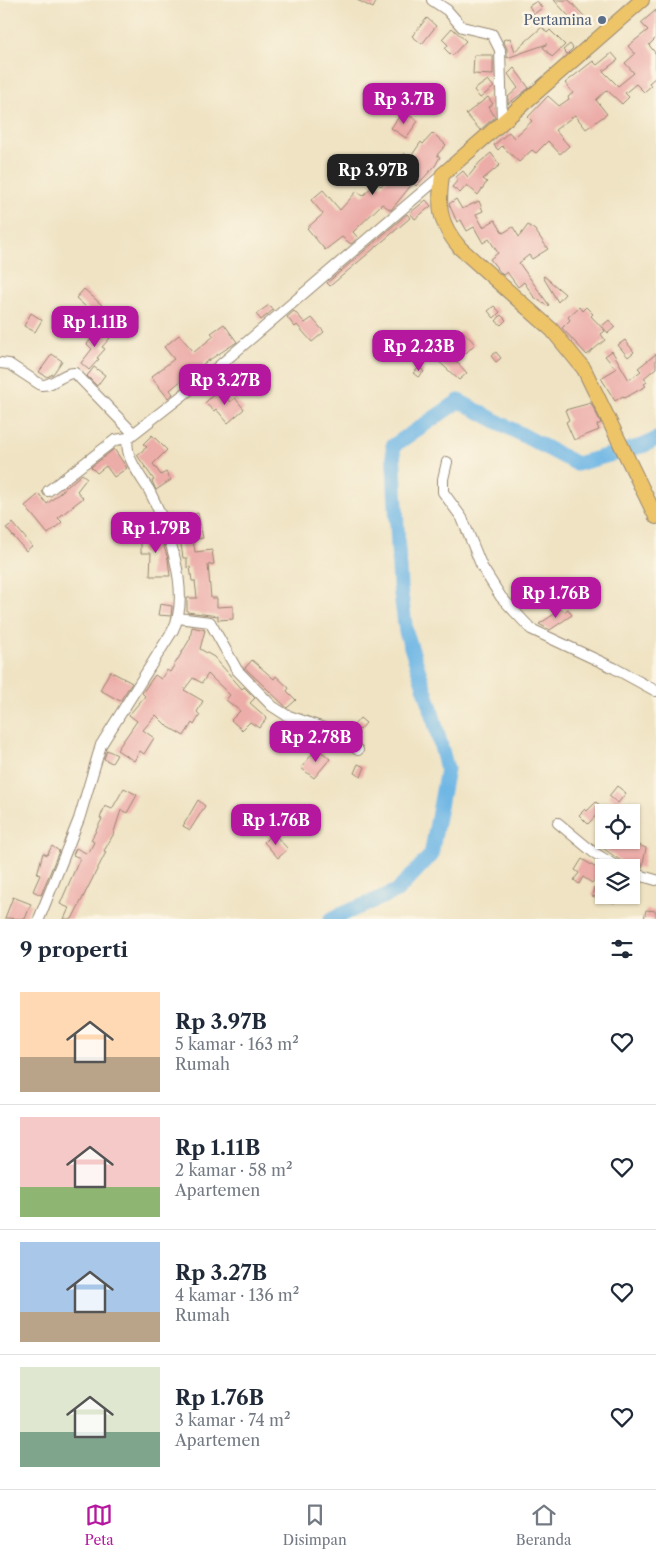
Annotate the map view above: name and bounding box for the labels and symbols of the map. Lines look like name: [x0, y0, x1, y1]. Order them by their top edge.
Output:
place label: Pertamina: [524, 11, 593, 29]
marker: Pertamina: [596, 14, 608, 26]
pin: Rp 3.7B: [358, 82, 450, 125]
pin: Rp 3.97B: [321, 154, 425, 196]
pin: Rp 1.11B: [43, 306, 147, 348]
pin: Rp 2.23B: [367, 330, 471, 372]
pin: Rp 3.27B: [173, 364, 277, 406]
pin: Rp 1.79B: [104, 512, 208, 554]
pin: Rp 1.76B: [504, 576, 608, 619]
pin: Rp 2.78B: [264, 720, 368, 763]
pin: Rp 1.76B: [224, 804, 328, 846]

